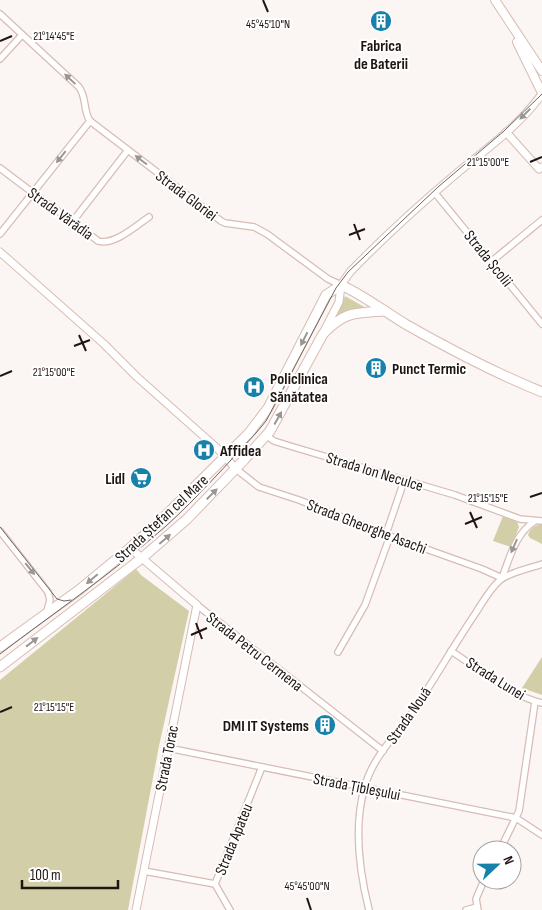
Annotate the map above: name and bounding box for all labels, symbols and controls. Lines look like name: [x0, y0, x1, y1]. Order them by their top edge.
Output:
building icon: Fabrica de Baterii: [369, 9, 393, 33]
text: 45°45'10"N: [246, 17, 290, 32]
text: 21°14'45"E: [33, 29, 75, 44]
place label: Fabrica de Baterii: [354, 37, 408, 74]
one-way arrow: [65, 73, 77, 85]
one-way arrow: [519, 108, 531, 120]
one-way arrow: [55, 150, 66, 163]
one-way arrow: [134, 155, 148, 165]
text: 21°15'00"E: [467, 155, 509, 170]
street label: Strada Gloriei: [152, 167, 221, 226]
street label: Strada Vărădia: [23, 184, 97, 244]
street label: Strada Școlii: [459, 227, 516, 291]
one-way arrow: [300, 331, 309, 346]
building icon: Punct Termic: [364, 356, 388, 380]
place label: Punct Termic: [392, 360, 466, 379]
text: 21°15'00"E: [33, 365, 75, 380]
place label: Policlinica Sănătatea: [270, 370, 328, 407]
hospital icon: Policlinica Sănătatea: [242, 375, 266, 399]
one-way arrow: [274, 410, 282, 425]
hospital icon: Affidea: [192, 438, 216, 462]
place label: Affidea: [219, 442, 261, 461]
street label: Strada Ion Neculce: [324, 449, 425, 496]
supermarket icon: Lidl: [129, 466, 153, 490]
place label: Lidl: [105, 470, 125, 489]
street label: Strada Ștefan cel Mare: [112, 471, 213, 567]
one-way arrow: [205, 488, 217, 500]
text: 21°15'15"E: [468, 491, 508, 506]
street label: Strada Gheorghe Asachi: [304, 496, 429, 559]
one-way arrow: [158, 533, 171, 544]
one-way arrow: [510, 539, 518, 553]
one-way arrow: [25, 562, 36, 575]
one-way arrow: [86, 574, 99, 585]
street label: Strada Petru Cermena: [202, 608, 306, 696]
one-way arrow: [26, 636, 39, 647]
street label: Strada Lunei: [462, 654, 528, 705]
street label: Strada Nouă: [383, 684, 436, 748]
text: 21°15'15"E: [34, 700, 74, 715]
building icon: DMI IT Systems: [313, 713, 337, 737]
place label: DMI IT Systems: [223, 717, 309, 736]
street label: Strada Torac: [152, 724, 183, 793]
street label: Strada Țibleșului: [312, 770, 402, 805]
street label: Strada Apateu: [211, 801, 257, 878]
north arrow: [472, 840, 522, 890]
text: N: [499, 854, 518, 867]
scale bar: [22, 858, 119, 890]
text: 100 m: [30, 866, 61, 885]
text: 45°45'00"N: [284, 879, 330, 894]

